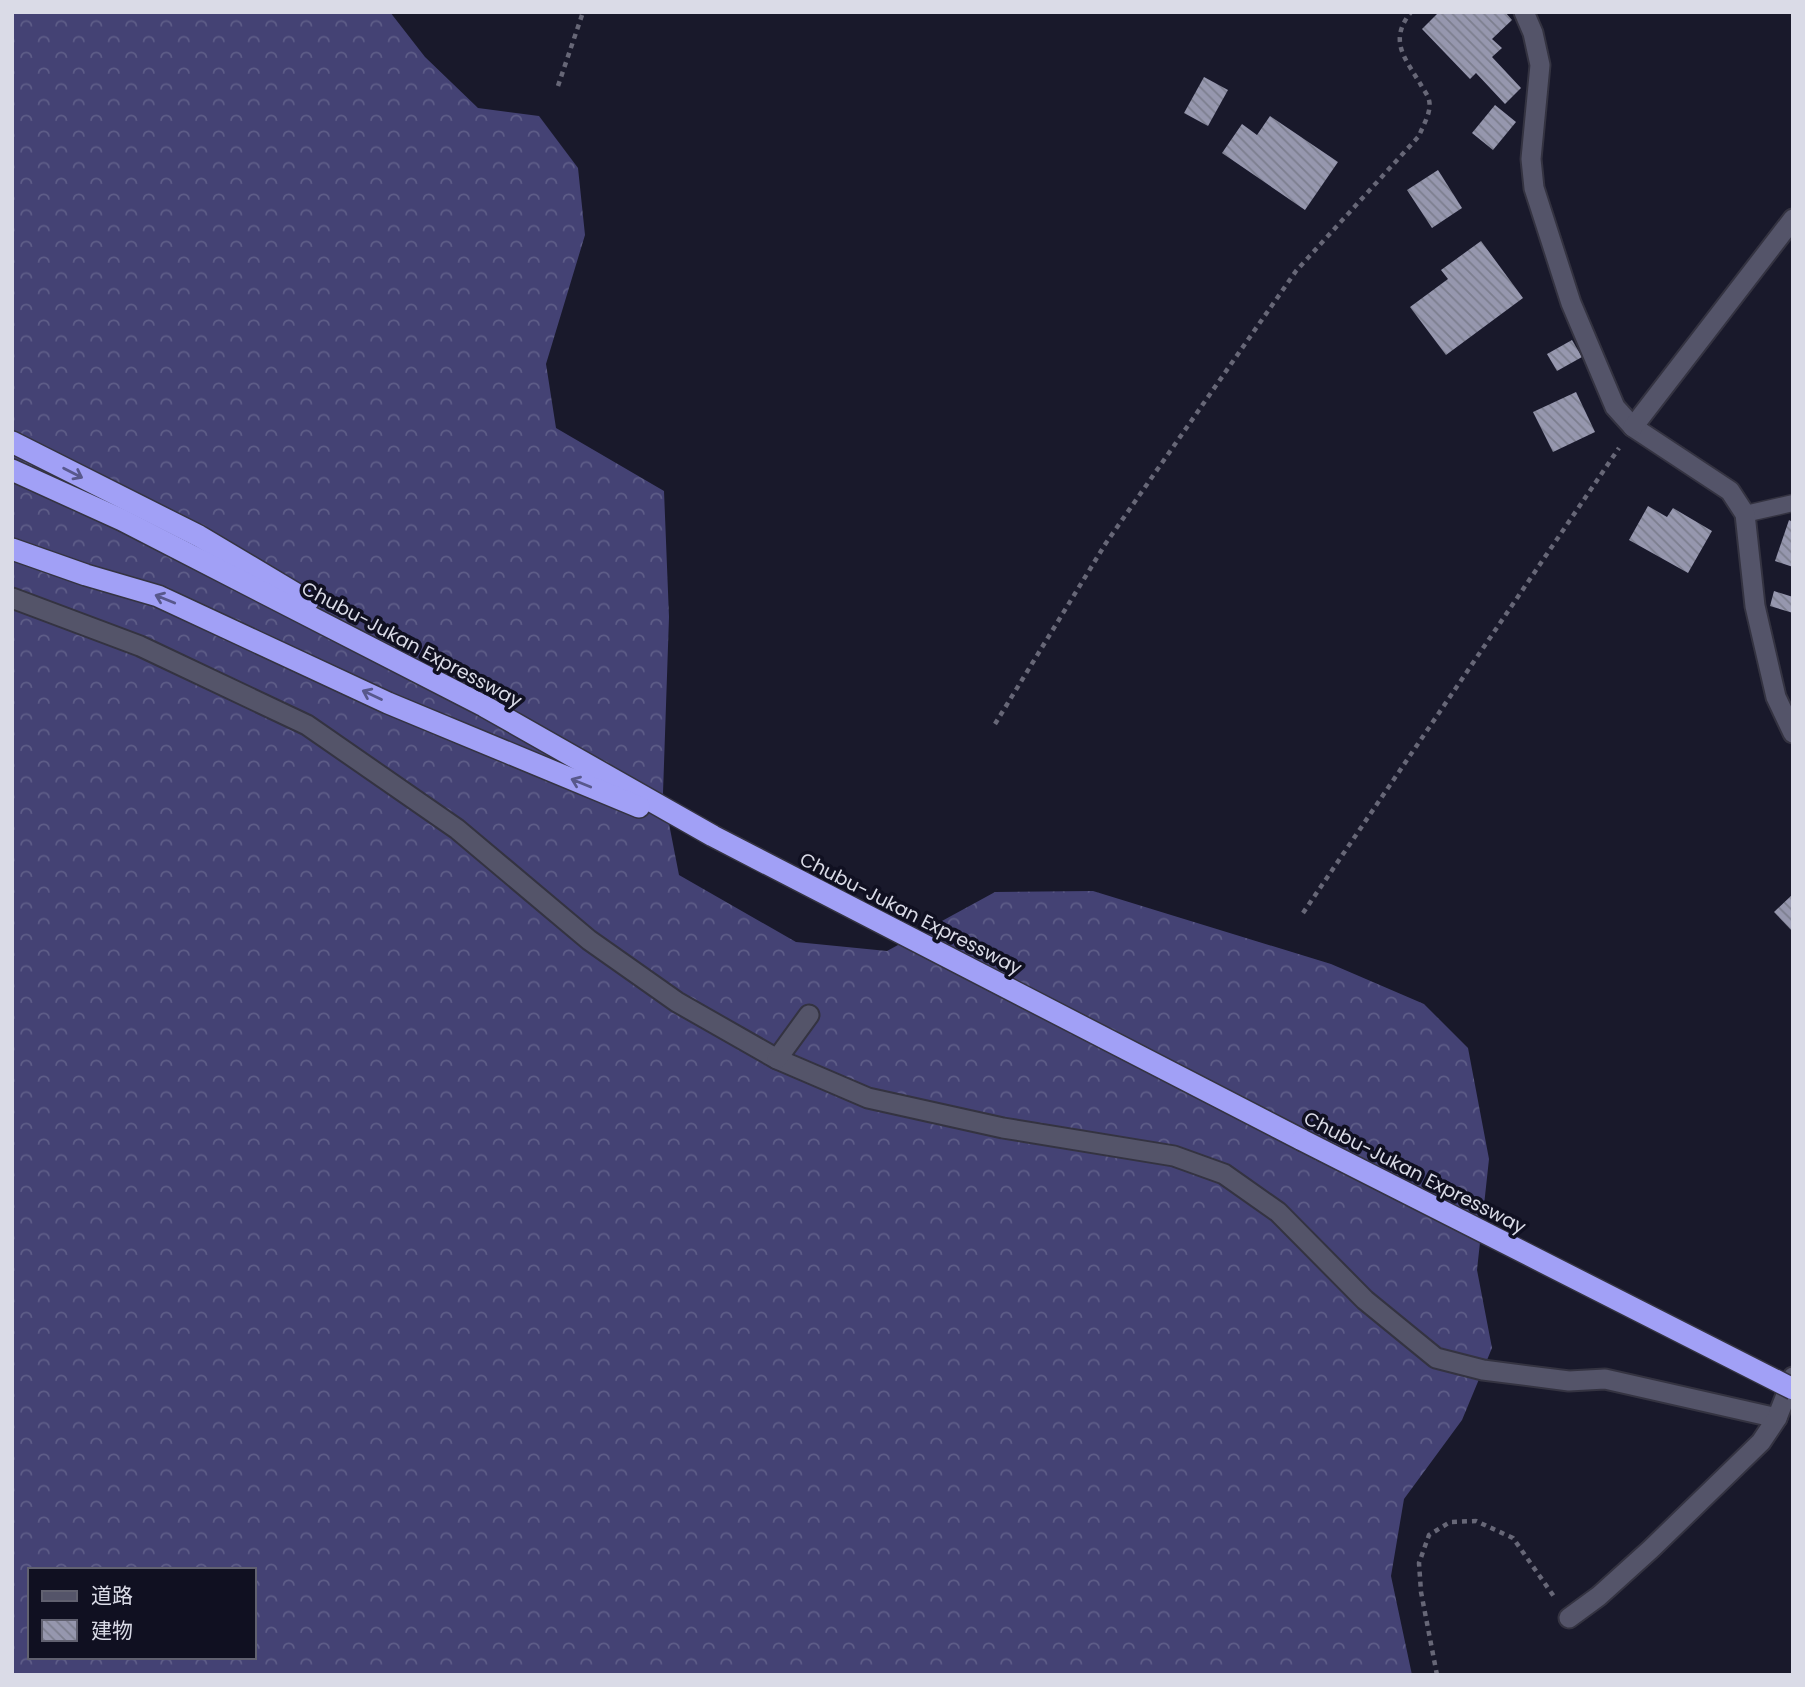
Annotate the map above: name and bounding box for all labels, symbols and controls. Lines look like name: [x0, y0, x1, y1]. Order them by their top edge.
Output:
one-way arrow: [62, 466, 83, 480]
street label: Chubu-Jukan Expressway: [297, 575, 527, 714]
one-way arrow: [155, 592, 177, 605]
one-way arrow: [362, 688, 383, 701]
one-way arrow: [571, 776, 592, 789]
street label: Chubu-Jukan Expressway: [795, 846, 1027, 981]
street label: Chubu-Jukan Expressway: [1299, 1105, 1531, 1240]
legend: [28, 1568, 256, 1659]
text: 道路: [91, 1581, 133, 1610]
text: 建物: [91, 1616, 133, 1645]

